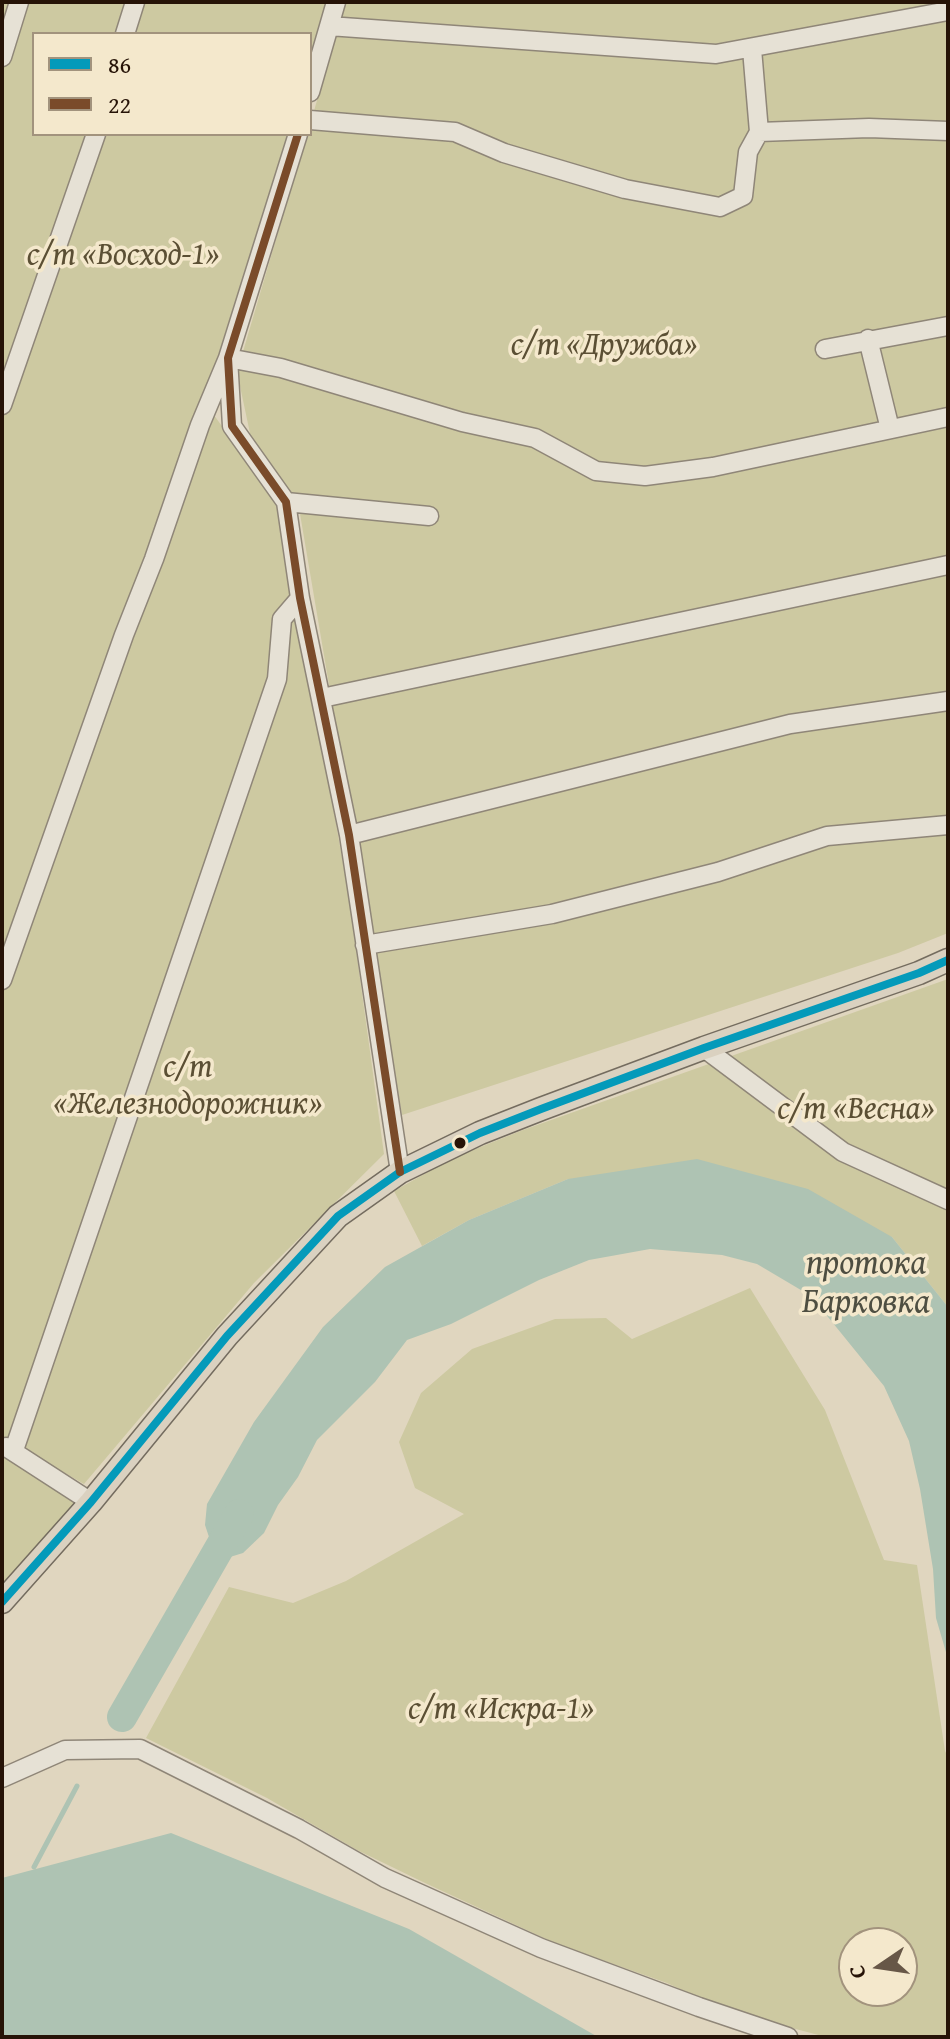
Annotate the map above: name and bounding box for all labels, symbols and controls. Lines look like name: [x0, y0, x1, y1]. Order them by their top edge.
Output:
legend: [32, 32, 312, 136]
text: 86: [108, 47, 131, 82]
text: 22: [108, 87, 131, 122]
park label: с/т «Восход-1»: [27, 237, 219, 275]
park label: с/т «Дружба»: [511, 327, 697, 365]
park label: с/т «Железнодорожник»: [54, 1049, 322, 1124]
park label: с/т «Весна»: [777, 1091, 935, 1129]
unlabelled marker: [452, 1135, 468, 1151]
water label: протока Барковка: [802, 1244, 930, 1324]
park label: с/т «Искра-1»: [408, 1691, 594, 1729]
north arrow: [838, 1927, 918, 2007]
text: С: [840, 1962, 874, 1982]

